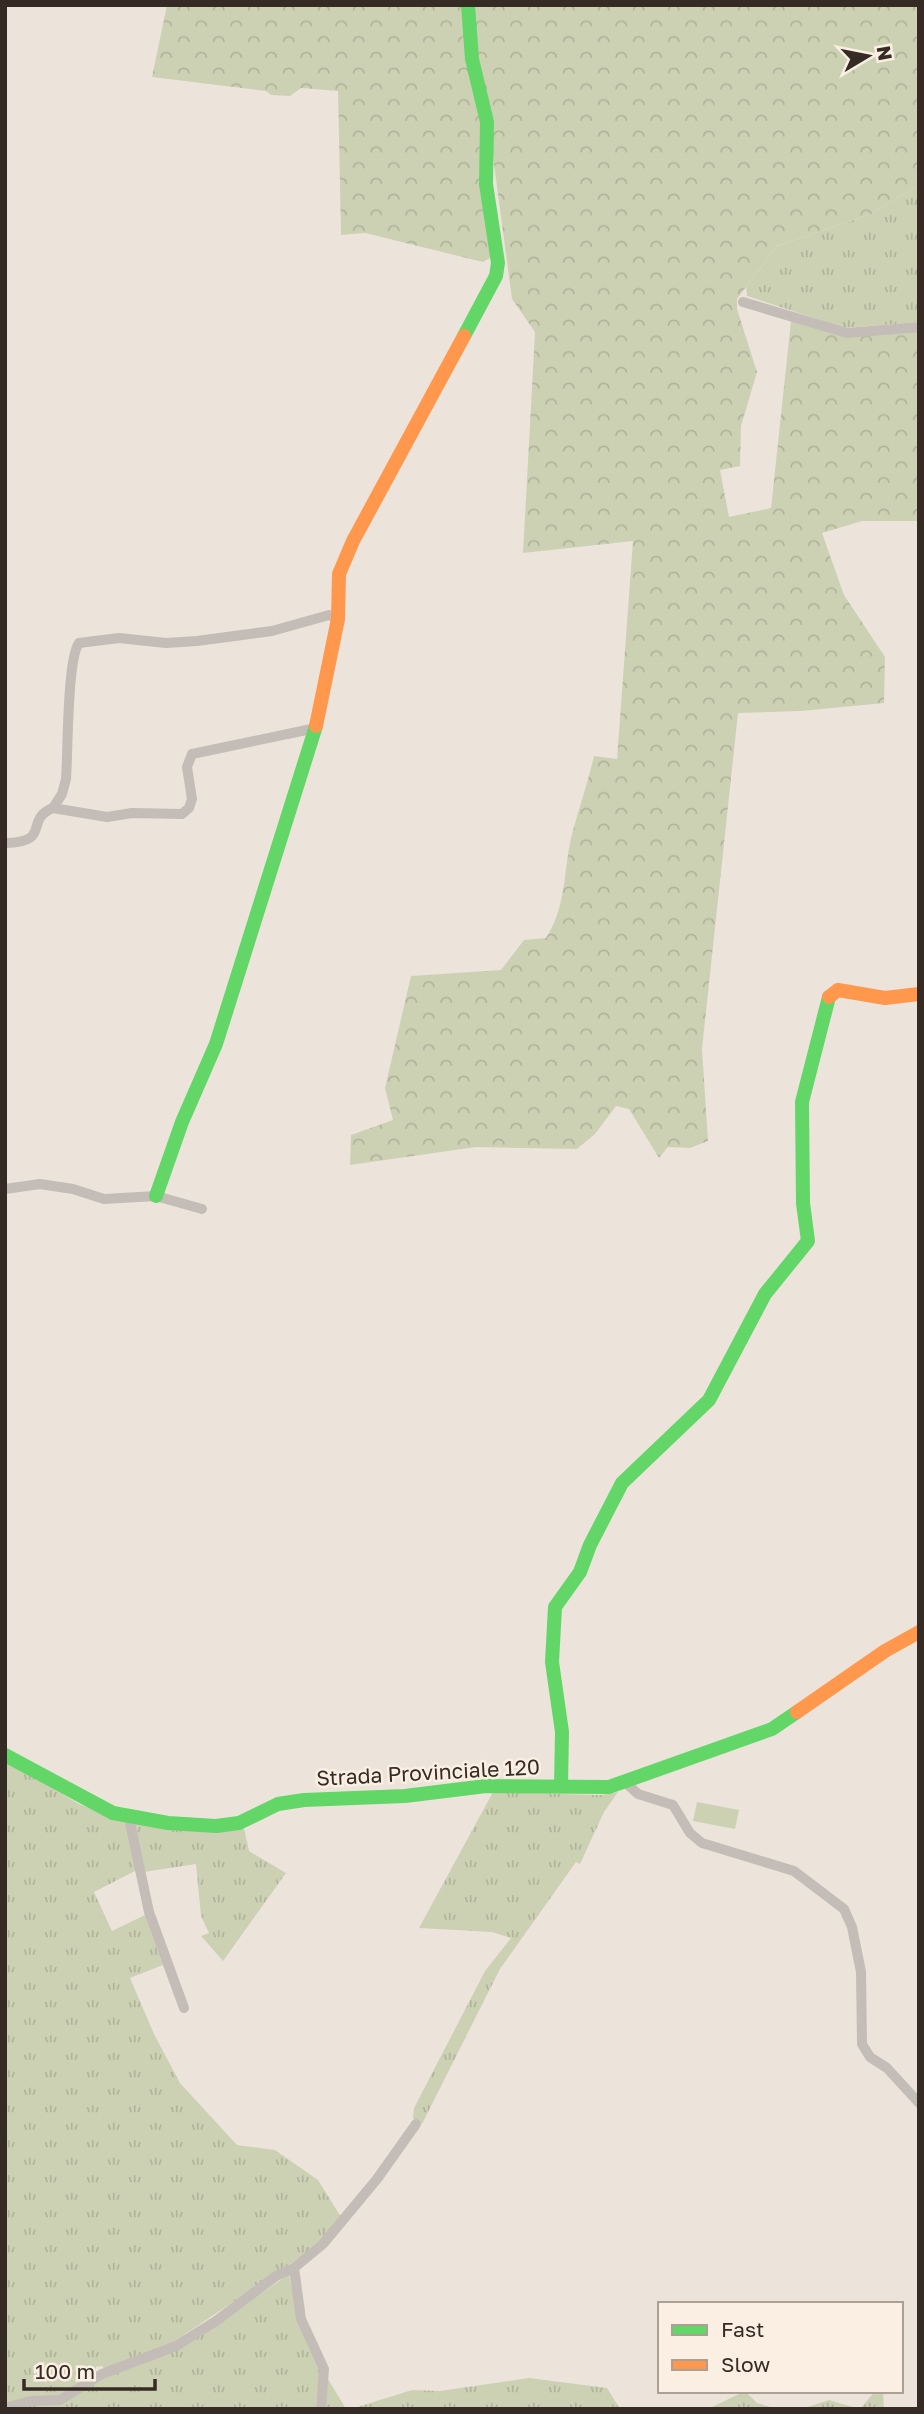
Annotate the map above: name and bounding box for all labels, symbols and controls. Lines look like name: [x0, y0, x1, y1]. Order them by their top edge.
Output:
north arrow: [833, 21, 903, 91]
text: N: [873, 44, 898, 62]
street label: Strada Provinciale 120: [316, 1753, 540, 1791]
legend: [658, 2302, 903, 2393]
text: Fast: [721, 2316, 764, 2342]
scale bar: [24, 2348, 156, 2392]
text: Slow: [721, 2351, 770, 2377]
text: 100 m: [35, 2358, 95, 2384]

